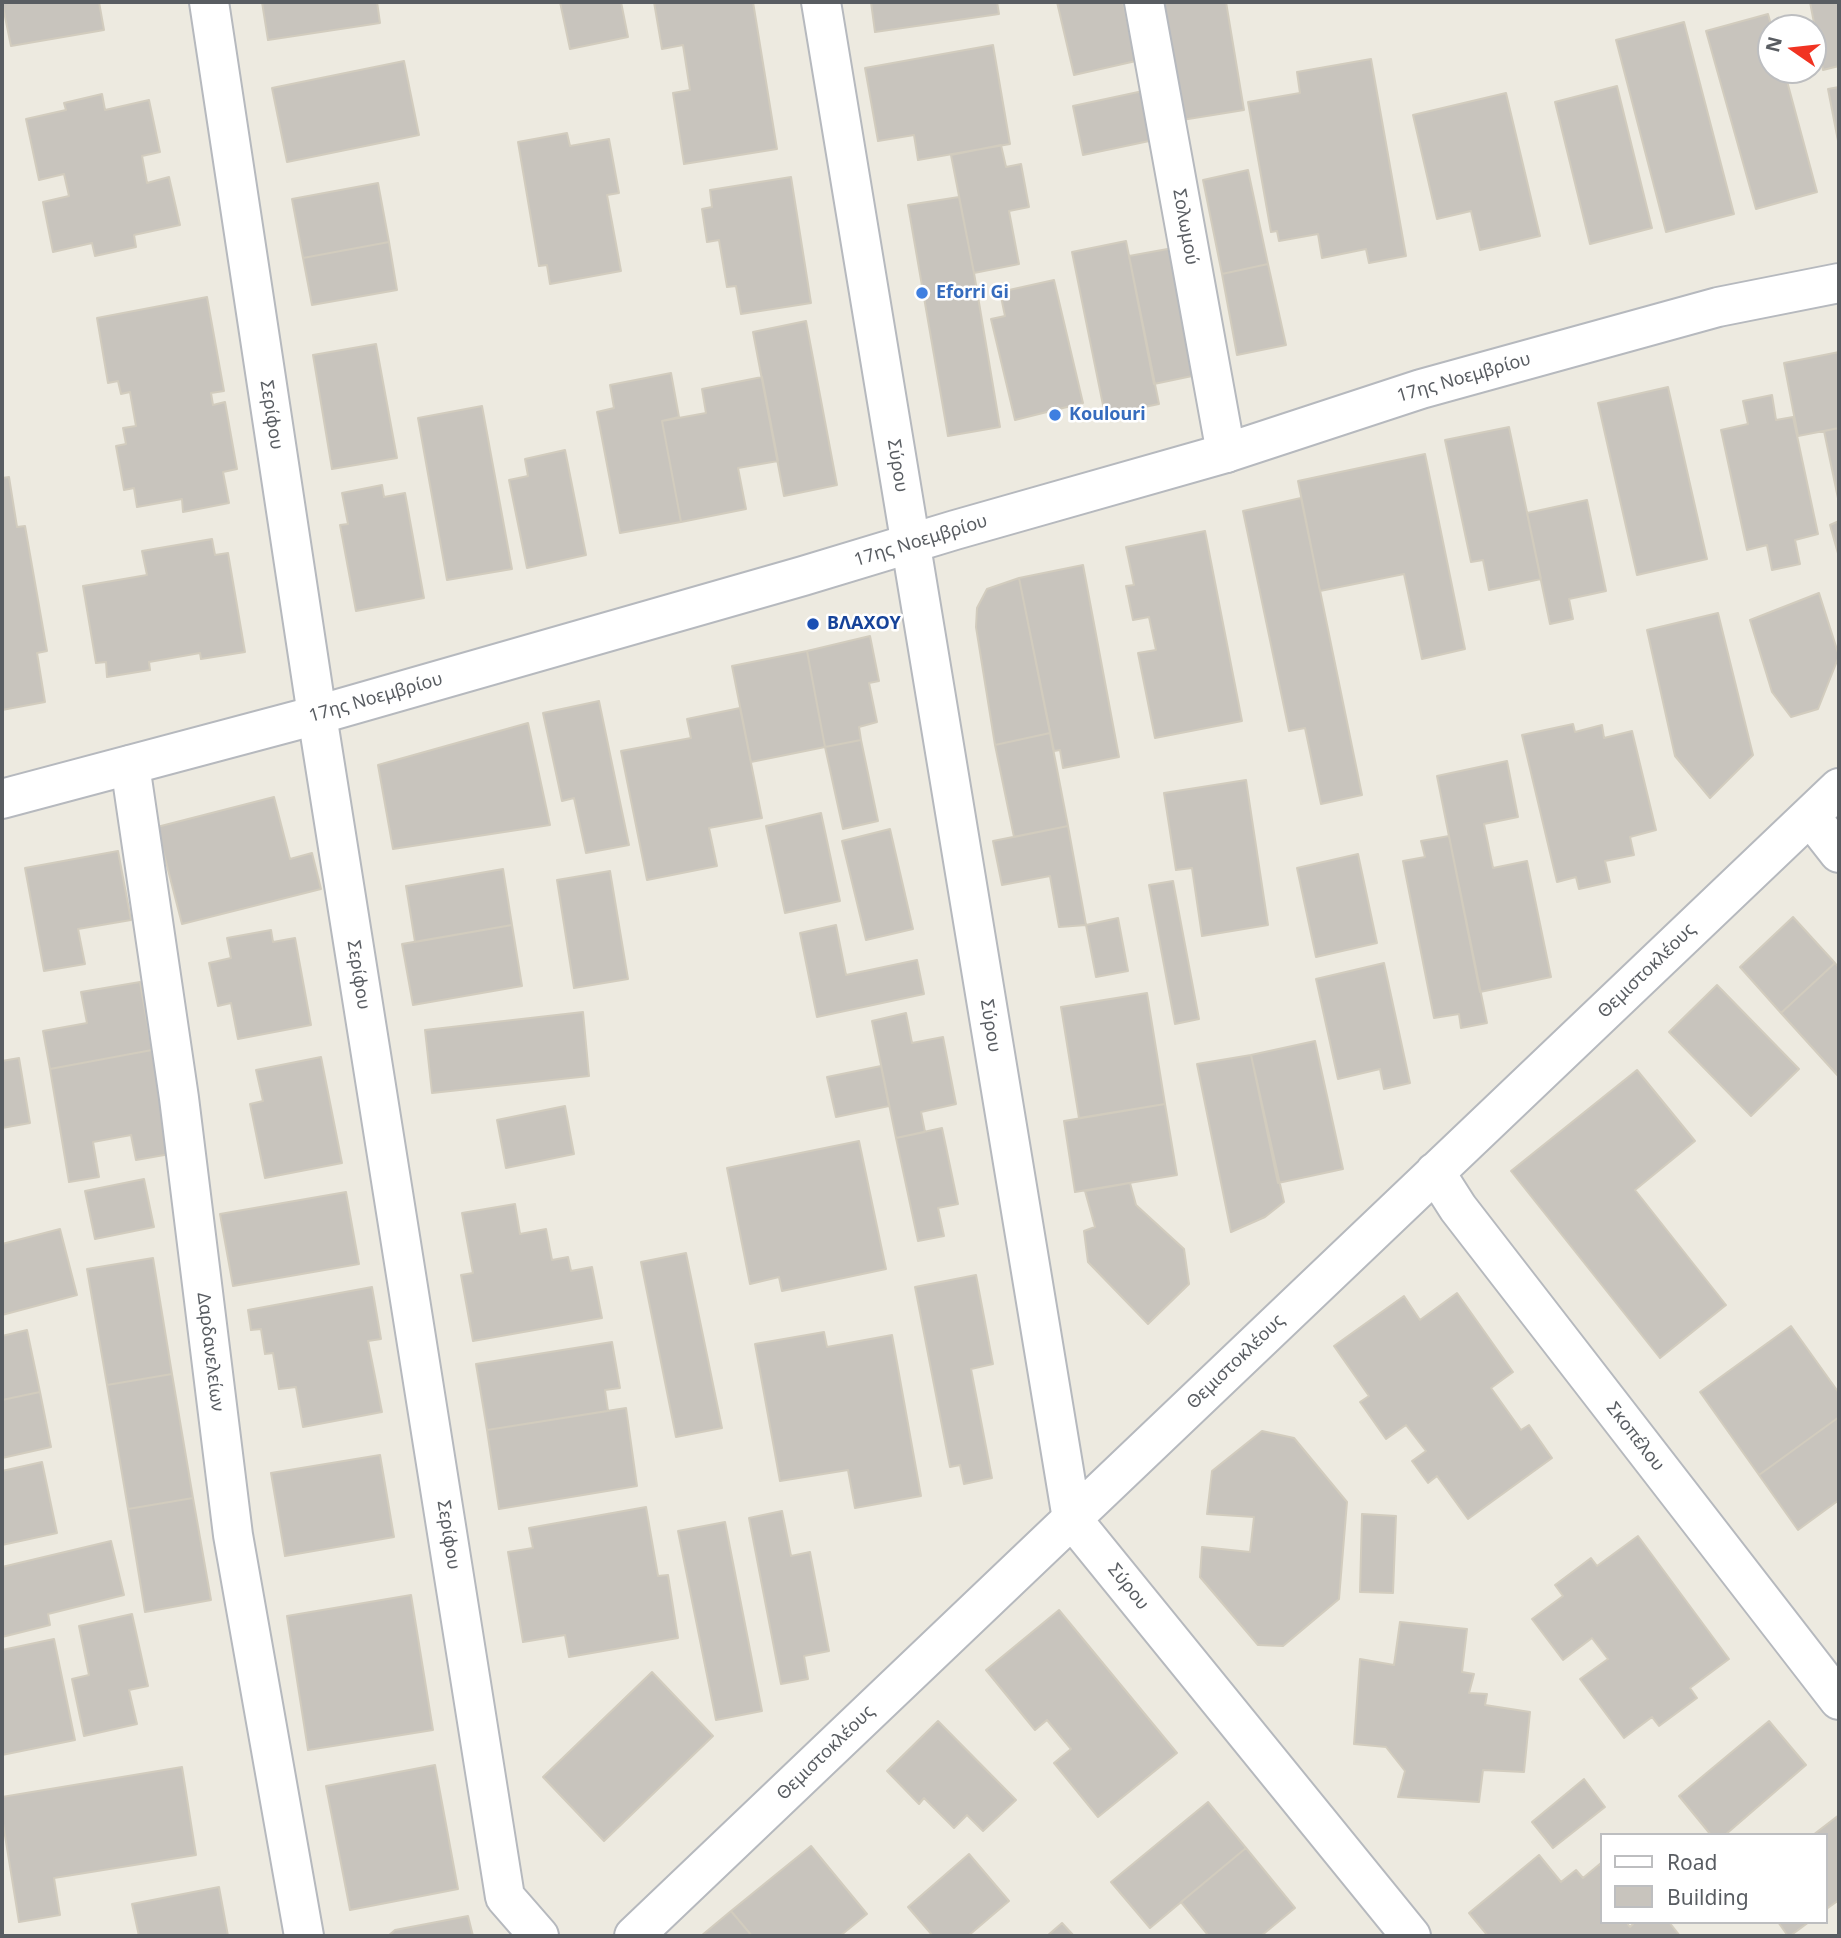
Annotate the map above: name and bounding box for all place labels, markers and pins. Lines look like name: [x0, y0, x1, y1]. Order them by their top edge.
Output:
place label: Eforri Gi: [936, 282, 1009, 304]
marker: Eforri Gi: [914, 285, 930, 301]
place label: Koulouri: [1069, 404, 1146, 426]
marker: Koulouri: [1047, 407, 1063, 423]
place label: ΒΛΑΧΟΥ: [827, 613, 901, 635]
marker: ΒΛΑΧΟΥ: [805, 616, 821, 632]

